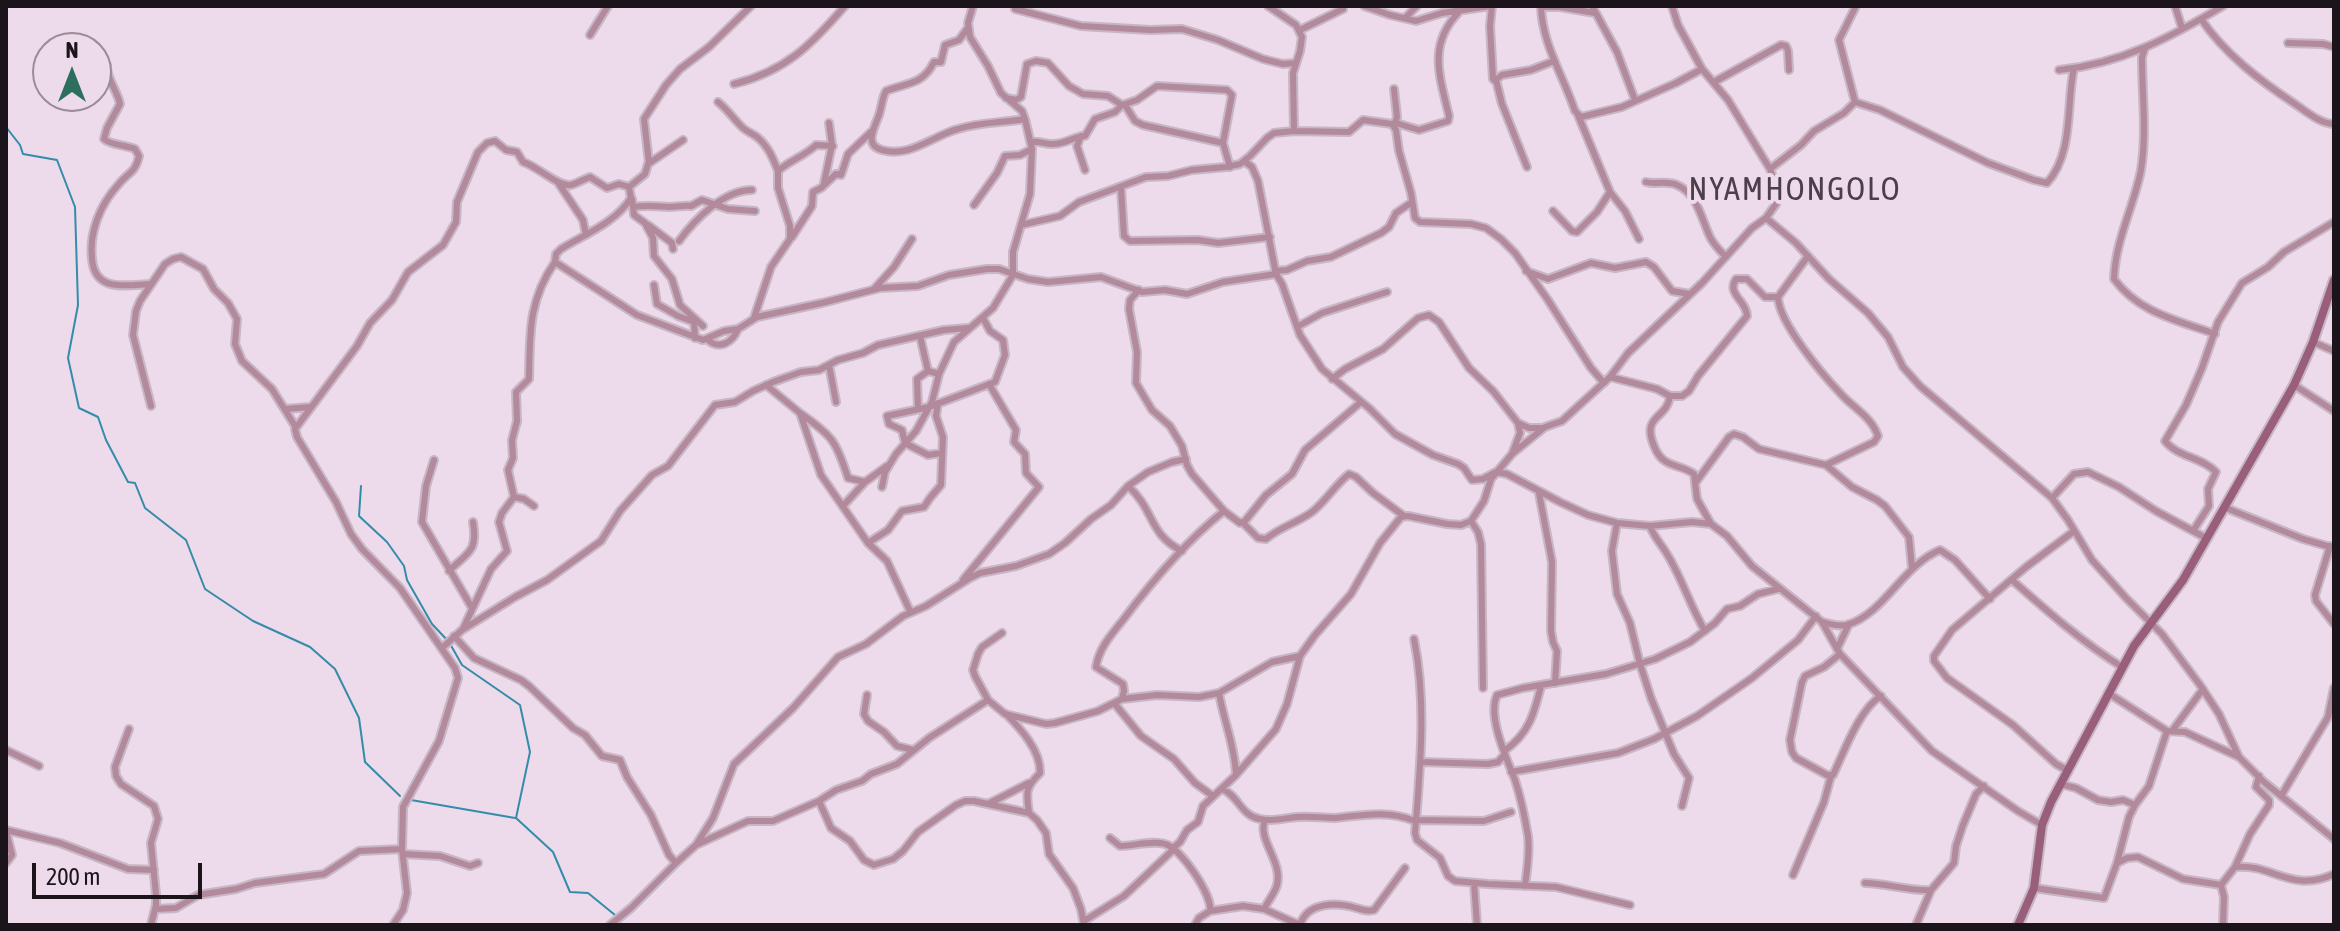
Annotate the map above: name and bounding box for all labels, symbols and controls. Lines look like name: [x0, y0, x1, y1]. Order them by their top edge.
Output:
north arrow: [32, 32, 112, 112]
text: N: [66, 37, 78, 63]
district label: NYAMHONGOLO: [1689, 171, 1901, 209]
scale bar: [36, 847, 206, 897]
text: 200 m: [46, 863, 100, 890]

